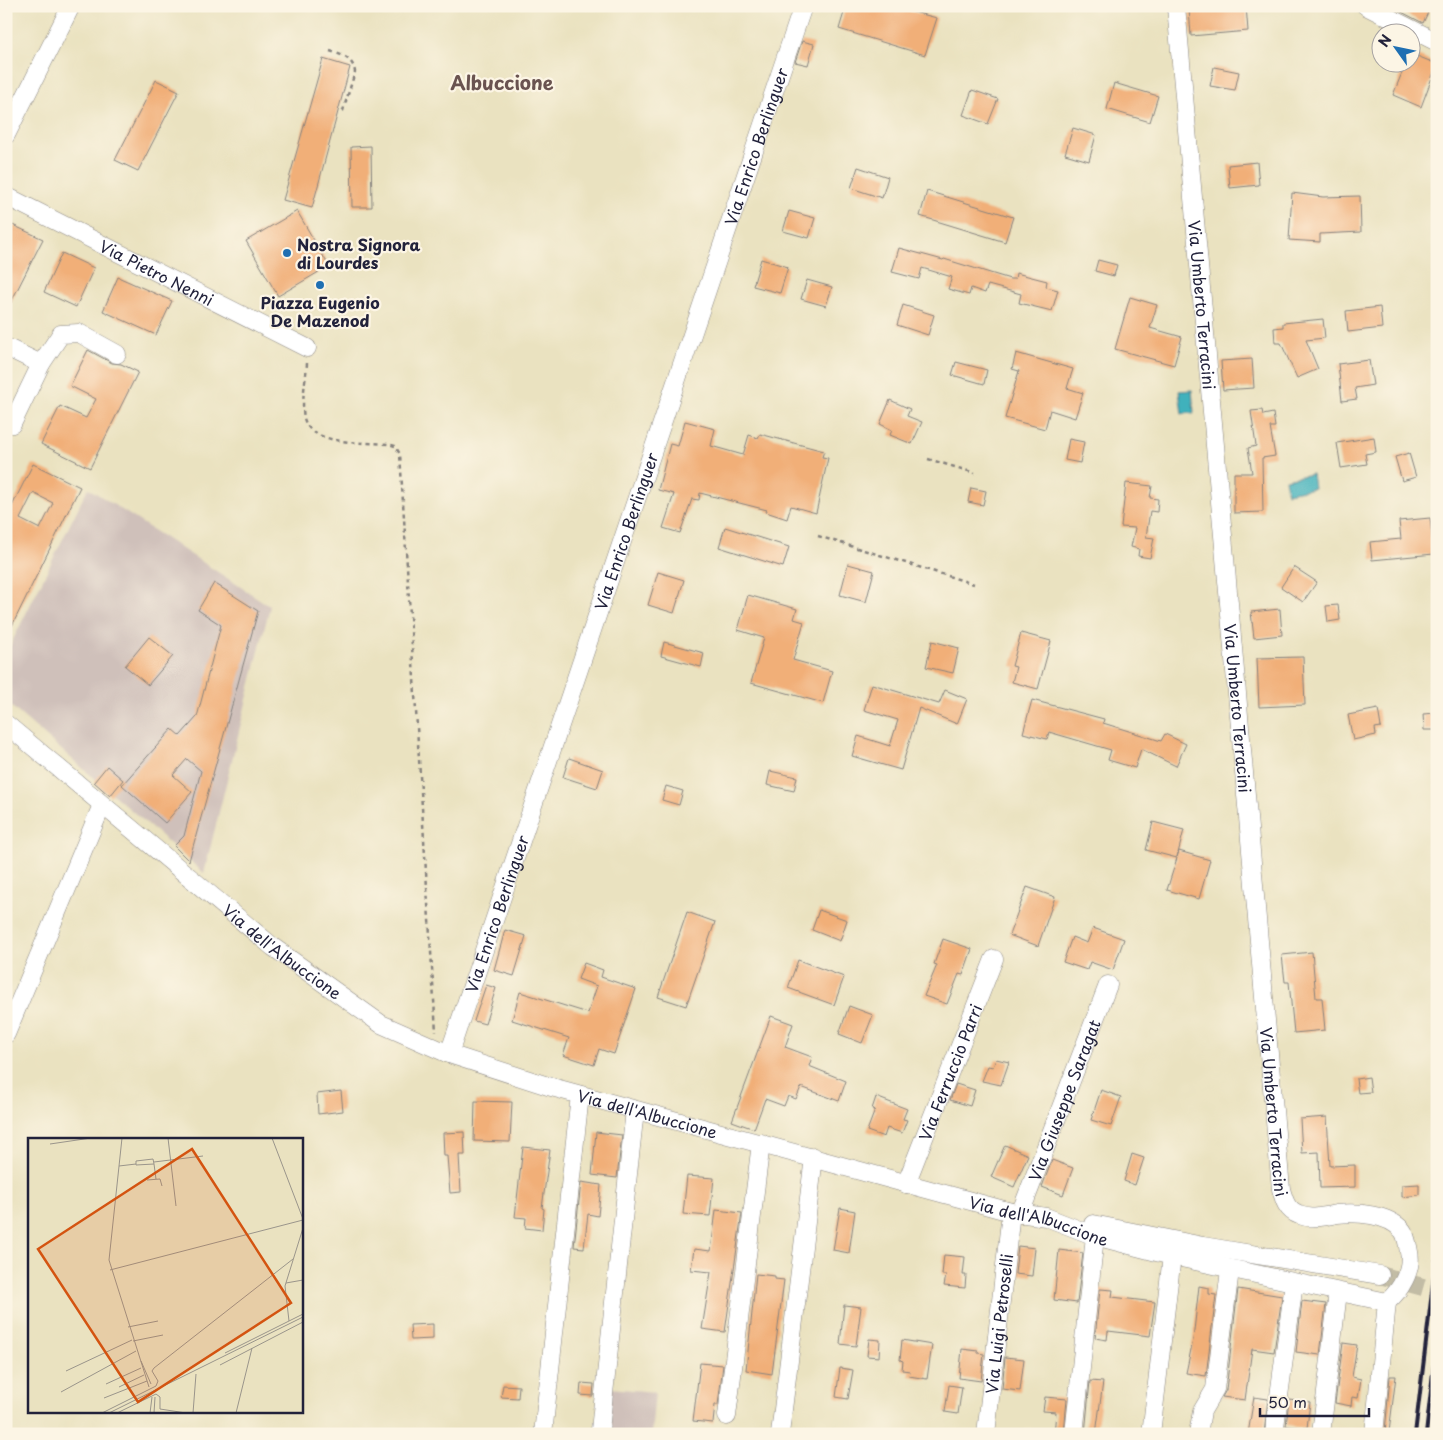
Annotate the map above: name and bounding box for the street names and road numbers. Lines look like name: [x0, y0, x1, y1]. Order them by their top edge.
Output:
street label: Via Enrico Berlinguer: [718, 64, 794, 228]
street label: Via Umberto Terracini: [1183, 219, 1222, 390]
street label: Via Pietro Nenni: [96, 233, 218, 311]
street label: Via Enrico Berlinguer: [588, 448, 664, 613]
street label: Via Umberto Terracini: [1219, 623, 1258, 794]
street label: Via Enrico Berlinguer: [459, 831, 534, 996]
street label: Via dell'Albuccione: [218, 898, 347, 1005]
street label: Via Ferruccio Parri: [912, 1000, 987, 1144]
street label: Via Giuseppe Saragat: [1022, 1015, 1106, 1184]
street label: Via Umberto Terracini: [1255, 1026, 1295, 1199]
street label: Via dell'Albuccione: [575, 1083, 720, 1144]
street label: Via dell'Albuccione: [967, 1189, 1111, 1251]
street label: Via Luigi Petroselli: [979, 1252, 1018, 1395]

